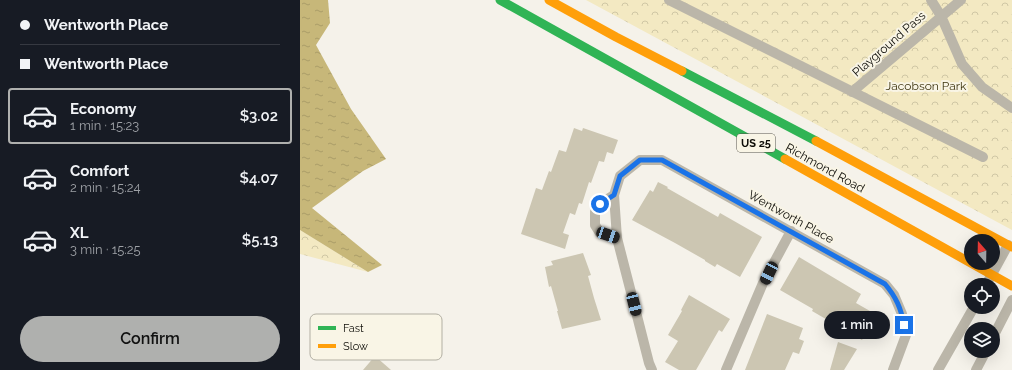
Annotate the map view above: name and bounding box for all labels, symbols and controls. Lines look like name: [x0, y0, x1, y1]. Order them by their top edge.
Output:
street label: Playground Pass: [850, 8, 929, 80]
text: Wentworth Place: [44, 16, 168, 34]
text: Wentworth Place: [44, 55, 168, 73]
park label: Jacobson Park: [886, 79, 967, 93]
icon: car: [22, 98, 58, 134]
text: Economy: [70, 100, 137, 118]
text: $3.02: [240, 107, 278, 125]
text: 1 min · 15:23: [70, 118, 139, 133]
road number: US 25: [737, 134, 775, 152]
street label: Richmond Road: [783, 140, 867, 196]
icon: car: [22, 160, 58, 196]
text: Comfort: [70, 162, 129, 180]
text: $4.07: [239, 169, 278, 187]
text: 2 min · 15:24: [70, 180, 141, 195]
street label: Wentworth Place: [746, 188, 836, 246]
route start: [591, 195, 609, 213]
icon: car: [22, 222, 58, 258]
text: XL: [70, 224, 88, 242]
car: [595, 225, 621, 245]
text: $5.13: [242, 231, 278, 249]
north arrow: [964, 234, 1000, 270]
map controls: [964, 234, 1000, 358]
text: 3 min · 15:25: [70, 242, 141, 257]
car: [758, 260, 780, 286]
button: locate: [964, 278, 1000, 314]
car: [625, 291, 643, 317]
callout: 1 min: [824, 311, 890, 339]
legend: [310, 314, 442, 360]
button: Confirm: [20, 316, 280, 362]
route end: [895, 316, 913, 334]
text: 1 min: [841, 317, 873, 332]
text: Fast: [343, 322, 364, 335]
button: layers: [964, 322, 1000, 358]
text: Slow: [343, 340, 368, 353]

